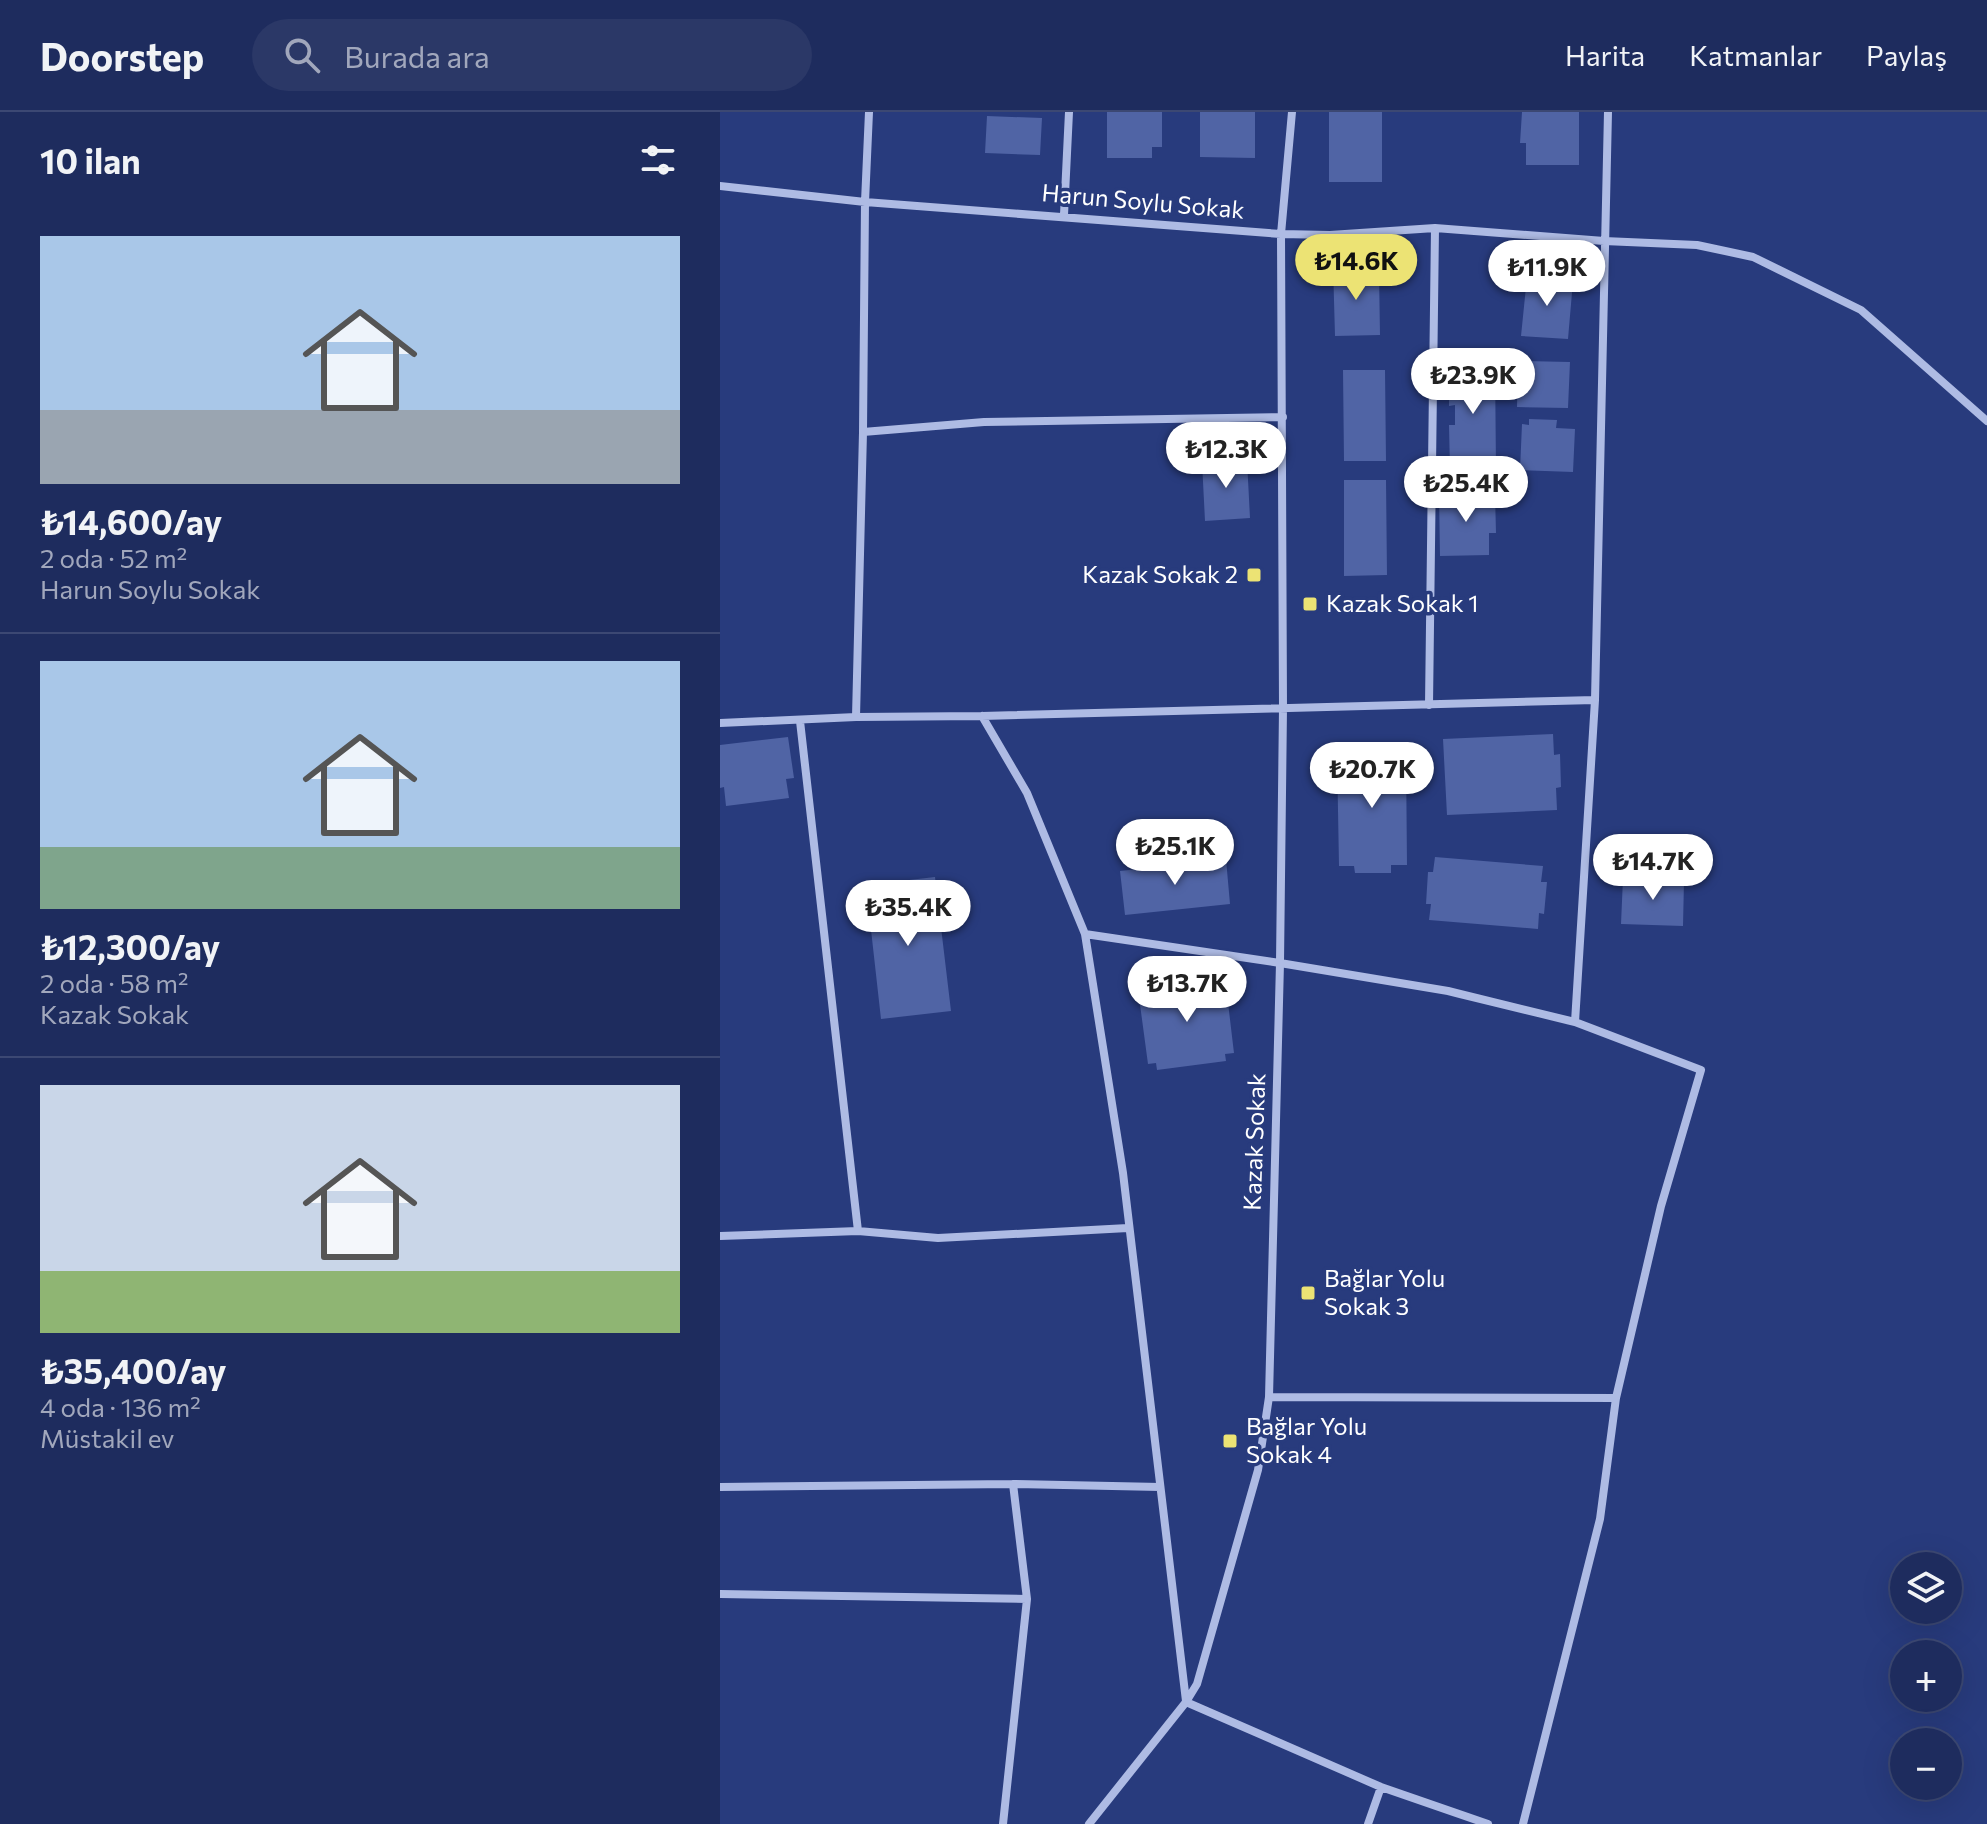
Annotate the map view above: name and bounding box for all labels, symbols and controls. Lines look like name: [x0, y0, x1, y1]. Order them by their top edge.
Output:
search box: [252, 19, 812, 91]
text: Doorstep: [40, 32, 204, 79]
icon: search: [280, 33, 324, 77]
text: Burada ara: [344, 37, 490, 74]
text: Harita: [1565, 38, 1645, 72]
text: Katmanlar: [1689, 38, 1822, 72]
text: Paylaş: [1866, 38, 1947, 72]
icon: filters: [636, 138, 680, 182]
text: 10 ilan: [40, 139, 141, 181]
street label: Harun Soylu Sokak: [1041, 177, 1246, 224]
pin: ₺14.6K: [1291, 234, 1421, 302]
pin: ₺11.9K: [1482, 240, 1612, 308]
text: ₺14.6K: [1313, 244, 1399, 275]
text: ₺11.9K: [1506, 250, 1588, 281]
icon: home: [288, 288, 432, 432]
pin: ₺23.9K: [1408, 348, 1538, 416]
text: ₺23.9K: [1429, 358, 1517, 389]
pin: ₺12.3K: [1161, 422, 1291, 490]
text: ₺12.3K: [1184, 432, 1268, 463]
pin: ₺25.4K: [1401, 456, 1531, 524]
text: ₺25.4K: [1422, 466, 1510, 497]
text: ₺14,600/ay: [40, 500, 222, 542]
text: 2 oda · 52 m²: [40, 542, 187, 573]
place label: Kazak Sokak 2: [1082, 559, 1238, 588]
marker: Kazak Sokak 2: [1245, 566, 1263, 584]
text: Harun Soylu Sokak: [40, 573, 260, 604]
place label: Kazak Sokak 1: [1326, 588, 1479, 617]
marker: Kazak Sokak 1: [1301, 595, 1319, 613]
icon: home: [288, 713, 432, 857]
pin: ₺20.7K: [1307, 742, 1437, 810]
text: ₺20.7K: [1328, 752, 1416, 783]
pin: ₺25.1K: [1110, 819, 1240, 887]
text: ₺25.1K: [1134, 829, 1216, 860]
pin: ₺14.7K: [1588, 834, 1718, 902]
text: ₺14.7K: [1611, 844, 1695, 875]
pin: ₺35.4K: [843, 880, 973, 948]
text: ₺35.4K: [864, 890, 952, 921]
text: ₺12,300/ay: [40, 925, 220, 967]
pin: ₺13.7K: [1122, 956, 1252, 1024]
text: ₺13.7K: [1146, 966, 1228, 997]
text: 2 oda · 58 m²: [40, 967, 188, 998]
text: Kazak Sokak: [40, 998, 189, 1029]
street label: Kazak Sokak: [1237, 1073, 1270, 1211]
icon: home: [288, 1137, 432, 1281]
place label: Bağlar Yolu Sokak 3: [1324, 1263, 1445, 1320]
marker: Bağlar Yolu Sokak 3: [1299, 1284, 1317, 1302]
text: ₺35,400/ay: [40, 1349, 226, 1391]
text: 4 oda · 136 m²: [40, 1391, 201, 1422]
place label: Bağlar Yolu Sokak 4: [1246, 1411, 1367, 1468]
text: Müstakil ev: [40, 1422, 174, 1453]
marker: Bağlar Yolu Sokak 4: [1221, 1432, 1239, 1450]
map controls: [1890, 1552, 1962, 1800]
button: layers: [1890, 1552, 1962, 1624]
button: +: [1890, 1640, 1962, 1712]
button: −: [1890, 1728, 1962, 1800]

